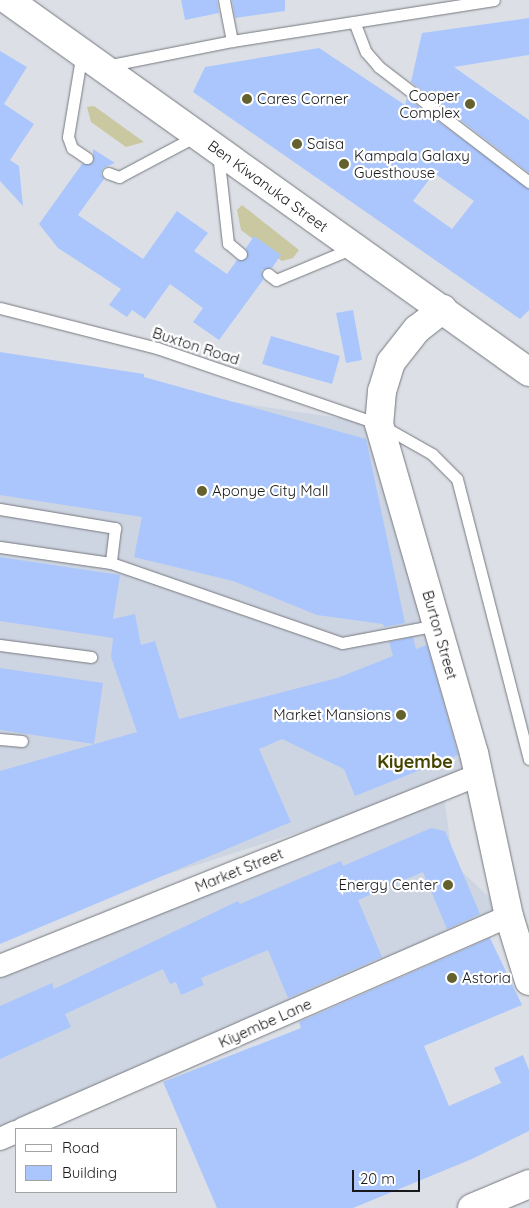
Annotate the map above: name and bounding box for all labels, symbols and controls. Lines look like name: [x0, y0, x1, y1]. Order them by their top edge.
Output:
place label: Cooper Complex: [399, 86, 460, 121]
place label: Cares Corner: [257, 90, 348, 108]
marker: Cares Corner: [241, 93, 253, 105]
marker: Cooper Complex: [464, 98, 476, 110]
place label: Saisa: [307, 135, 344, 153]
street label: Ben Kiwanuka Street: [204, 136, 332, 236]
marker: Saisa: [291, 138, 303, 150]
place label: Kampala Galaxy Guesthouse: [354, 146, 470, 181]
marker: Kampala Galaxy Guesthouse: [338, 158, 350, 170]
street label: Buxton Road: [150, 323, 242, 369]
place label: Aponye City Mall: [212, 482, 329, 500]
marker: Aponye City Mall: [196, 485, 208, 497]
street label: Burton Street: [419, 588, 461, 682]
place label: Market Mansions: [273, 706, 391, 724]
marker: Market Mansions: [395, 709, 407, 721]
district label: Kiyembe: [377, 751, 453, 773]
street label: Market Street: [192, 844, 286, 896]
place label: Energy Center: [339, 876, 438, 894]
marker: Energy Center: [442, 879, 454, 891]
place label: Astoria: [462, 969, 511, 987]
marker: Astoria: [446, 972, 458, 984]
street label: Kiyembe Lane: [216, 994, 314, 1052]
legend: [15, 1128, 178, 1193]
text: Road: [62, 1138, 99, 1157]
scale bar: [354, 1160, 422, 1192]
text: Building: [62, 1163, 117, 1182]
text: 20 m: [360, 1169, 395, 1188]

